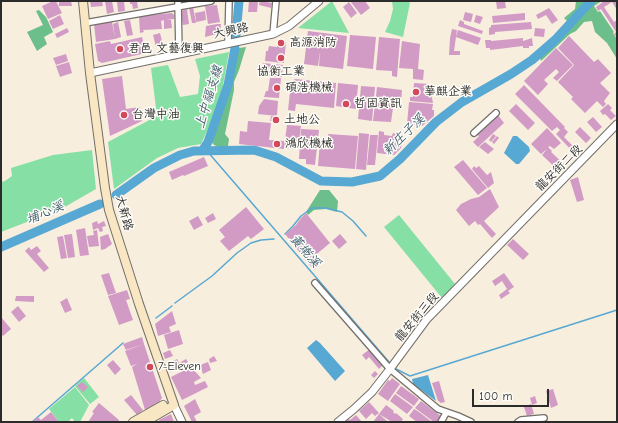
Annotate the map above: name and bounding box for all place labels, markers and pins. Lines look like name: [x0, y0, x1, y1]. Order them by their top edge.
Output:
place label: 高源消防: [289, 36, 337, 50]
marker: 高源消防: [276, 38, 286, 48]
place label: 君邑 文藝復興: [128, 42, 204, 56]
marker: 君邑 文藝復興: [115, 44, 125, 54]
marker: 協衡工業: [276, 53, 286, 63]
place label: 協衡工業: [257, 65, 305, 79]
place label: 碩浩機械: [285, 81, 333, 95]
marker: 碩浩機械: [272, 83, 282, 93]
place label: 華麒企業: [424, 85, 472, 99]
marker: 華麒企業: [411, 87, 421, 97]
place label: 哲固資訊: [354, 97, 402, 111]
marker: 哲固資訊: [341, 99, 351, 109]
place label: 台灣中油: [132, 108, 180, 122]
marker: 台灣中油: [119, 110, 129, 120]
place label: 土地公: [284, 113, 320, 127]
marker: 土地公: [271, 115, 281, 125]
place label: 鴻欣機械: [285, 137, 333, 151]
marker: 鴻欣機械: [272, 139, 282, 149]
place label: 7-Eleven: [158, 360, 201, 374]
marker: 7-Eleven: [145, 362, 155, 372]

